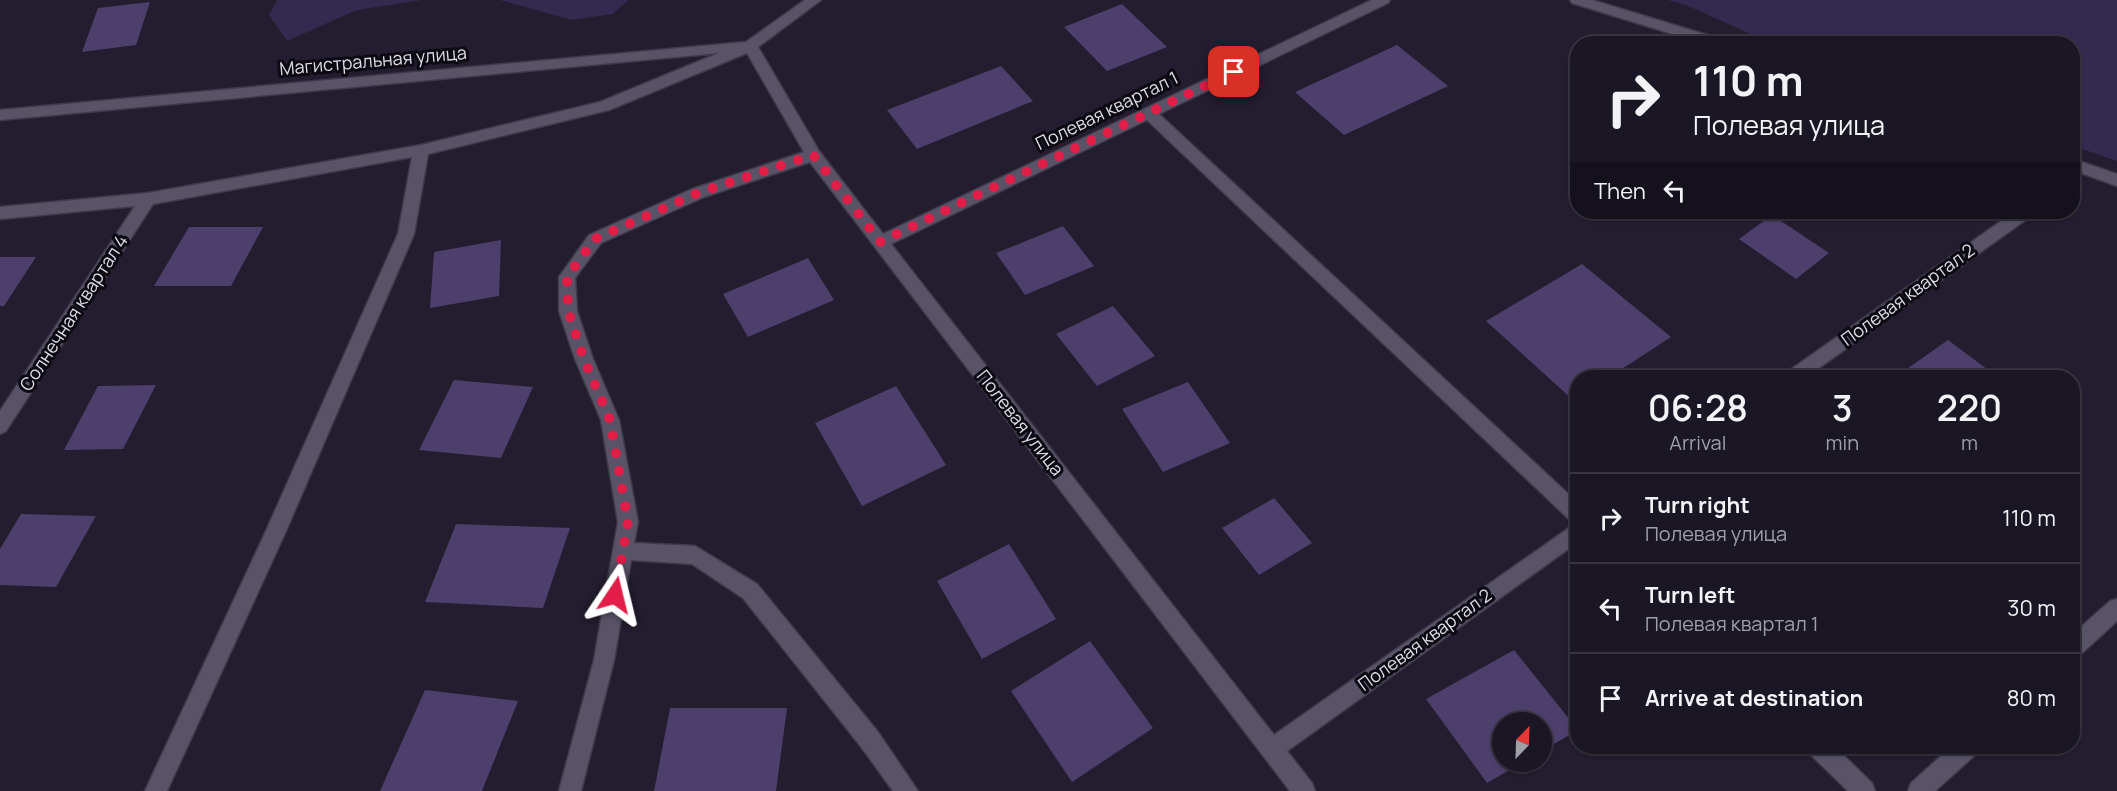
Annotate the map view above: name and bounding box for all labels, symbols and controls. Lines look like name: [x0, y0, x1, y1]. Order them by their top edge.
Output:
street label: Магистральная улица: [278, 40, 468, 80]
pin: [1208, 46, 1259, 97]
text: 110 m: [1693, 51, 1804, 109]
icon: arrive: [1217, 55, 1250, 88]
icon: right: [1594, 60, 1672, 138]
street label: Полевая квартал 1: [1031, 65, 1182, 155]
text: Полевая улица: [1693, 106, 1885, 143]
icon: left: [1658, 174, 1691, 207]
text: Then: [1594, 176, 1646, 206]
street label: Солнечная квартал 4: [14, 230, 133, 395]
street label: Полевая квартал 2: [1836, 238, 1979, 351]
street label: Полевая улица: [972, 365, 1070, 480]
text: 06:28: [1648, 383, 1748, 432]
text: 3: [1832, 383, 1853, 432]
text: 220: [1937, 383, 2002, 432]
text: Arrival: [1669, 429, 1726, 456]
text: min: [1826, 429, 1859, 456]
text: m: [1961, 429, 1978, 456]
text: Turn right: [1645, 490, 1750, 520]
icon: right: [1594, 502, 1627, 535]
text: 110 m: [2002, 503, 2056, 533]
text: Полевая улица: [1645, 520, 1787, 547]
position arrow: [583, 563, 647, 627]
text: Turn left: [1645, 580, 1735, 610]
street label: Полевая квартал 2: [1353, 583, 1496, 696]
icon: left: [1594, 592, 1627, 625]
text: 30 m: [2007, 593, 2056, 623]
text: Полевая квартал 1: [1645, 610, 1818, 637]
icon: arrive: [1594, 682, 1627, 715]
text: Arrive at destination: [1645, 683, 1863, 713]
text: 80 m: [2007, 683, 2056, 713]
north arrow: [1492, 712, 1552, 772]
map controls: [1492, 712, 1552, 772]

